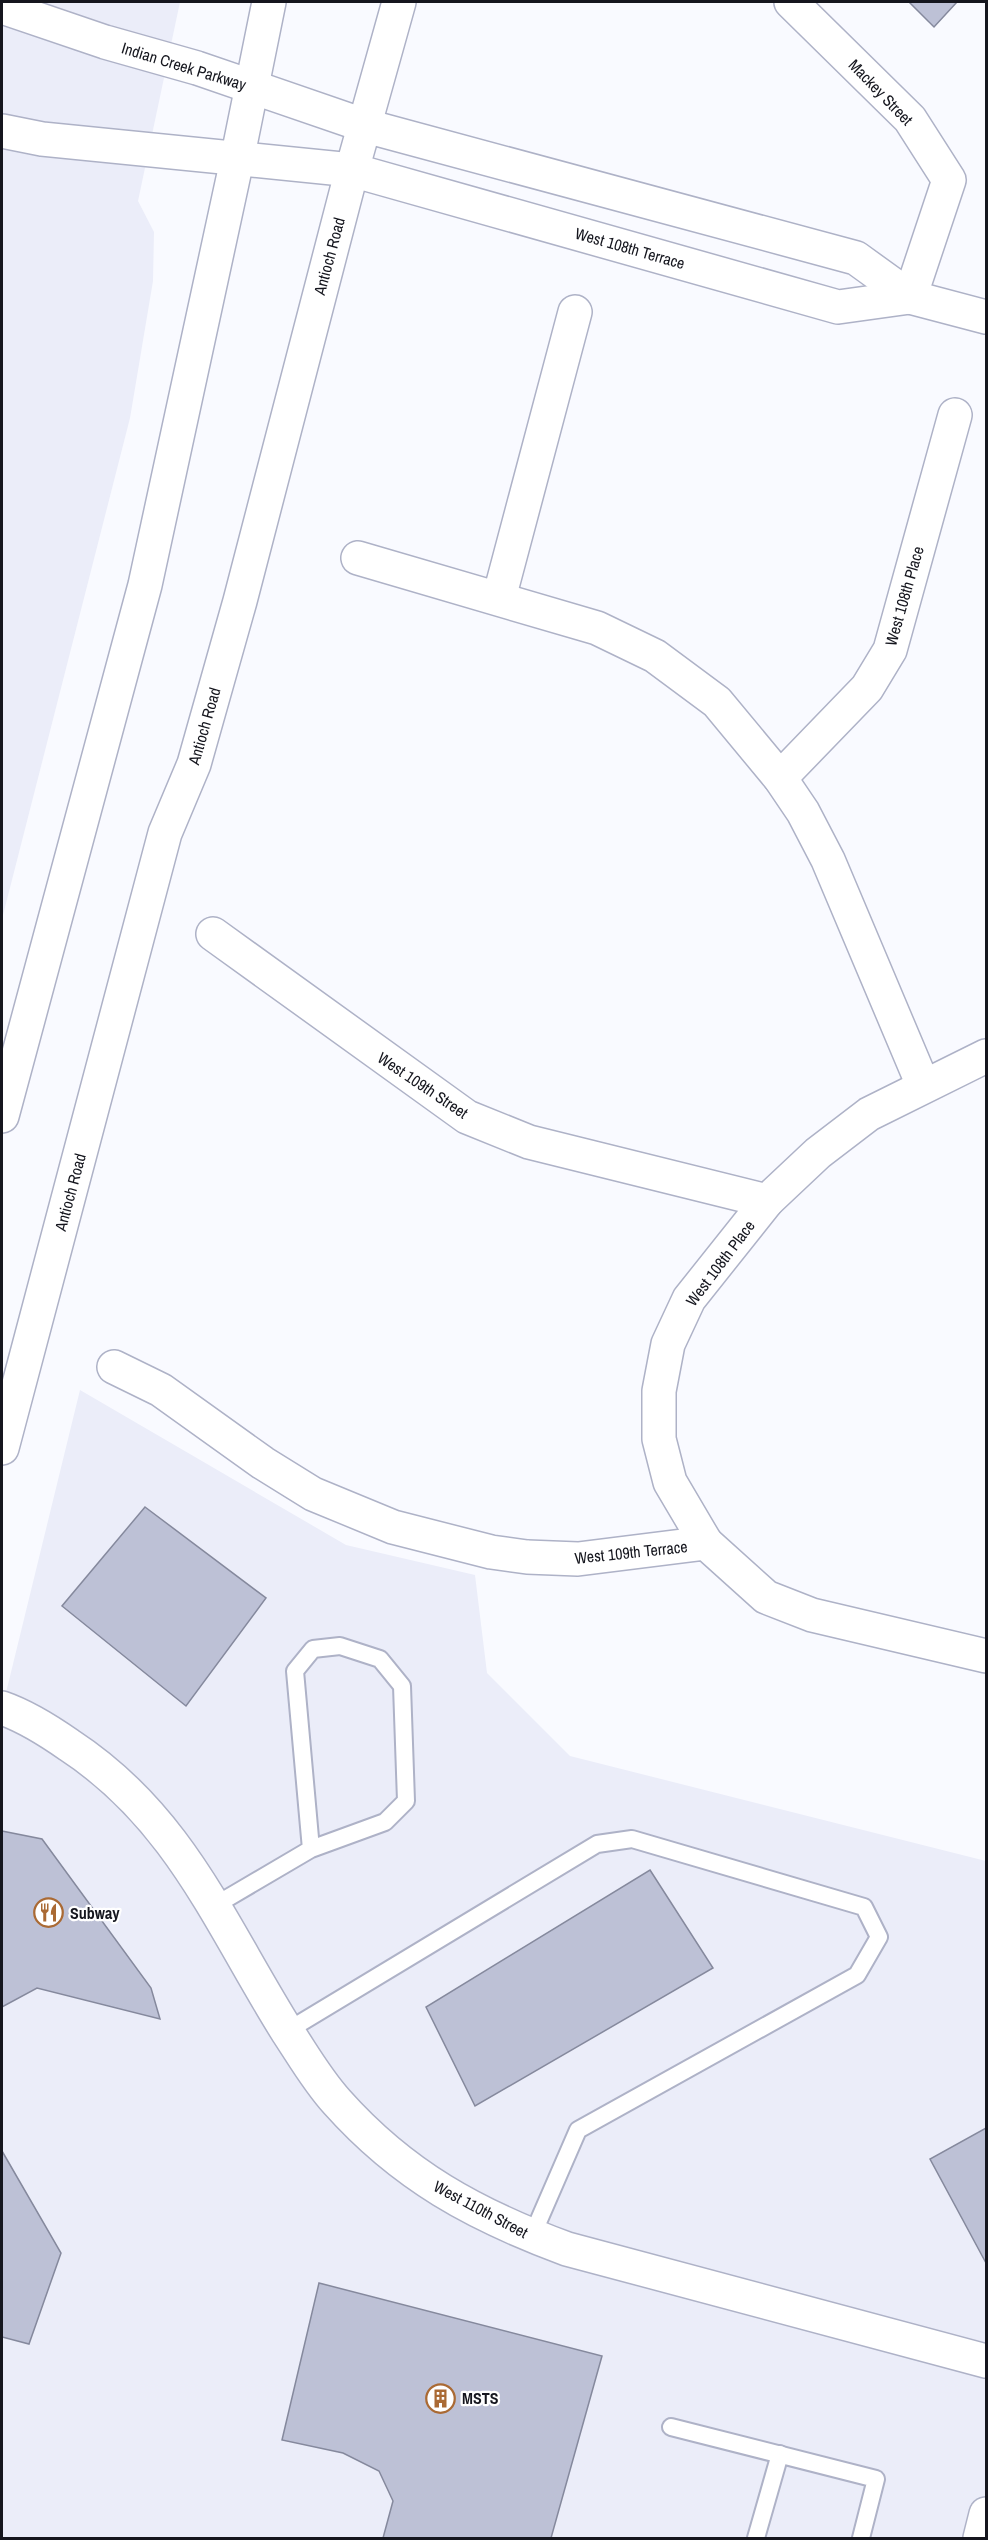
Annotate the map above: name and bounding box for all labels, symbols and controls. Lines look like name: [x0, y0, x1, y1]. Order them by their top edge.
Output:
street label: Indian Creek Parkway: [119, 37, 249, 96]
street label: Mackey Street: [844, 54, 918, 130]
street label: Antioch Road: [308, 215, 350, 298]
street label: West 108th Terrace: [573, 222, 687, 274]
street label: West 108th Place: [879, 544, 929, 648]
street label: Antioch Road: [182, 685, 226, 768]
street label: West 109th Street: [373, 1047, 473, 1124]
street label: Antioch Road: [49, 1151, 91, 1234]
street label: West 108th Place: [680, 1215, 760, 1311]
street label: West 109th Terrace: [574, 1535, 688, 1569]
restaurant icon: Subway: [33, 1897, 65, 1929]
place label: Subway: [70, 1902, 120, 1924]
street label: West 110th Street: [430, 2175, 532, 2243]
building icon: MSTS: [425, 2382, 457, 2414]
place label: MSTS: [462, 2387, 499, 2409]

